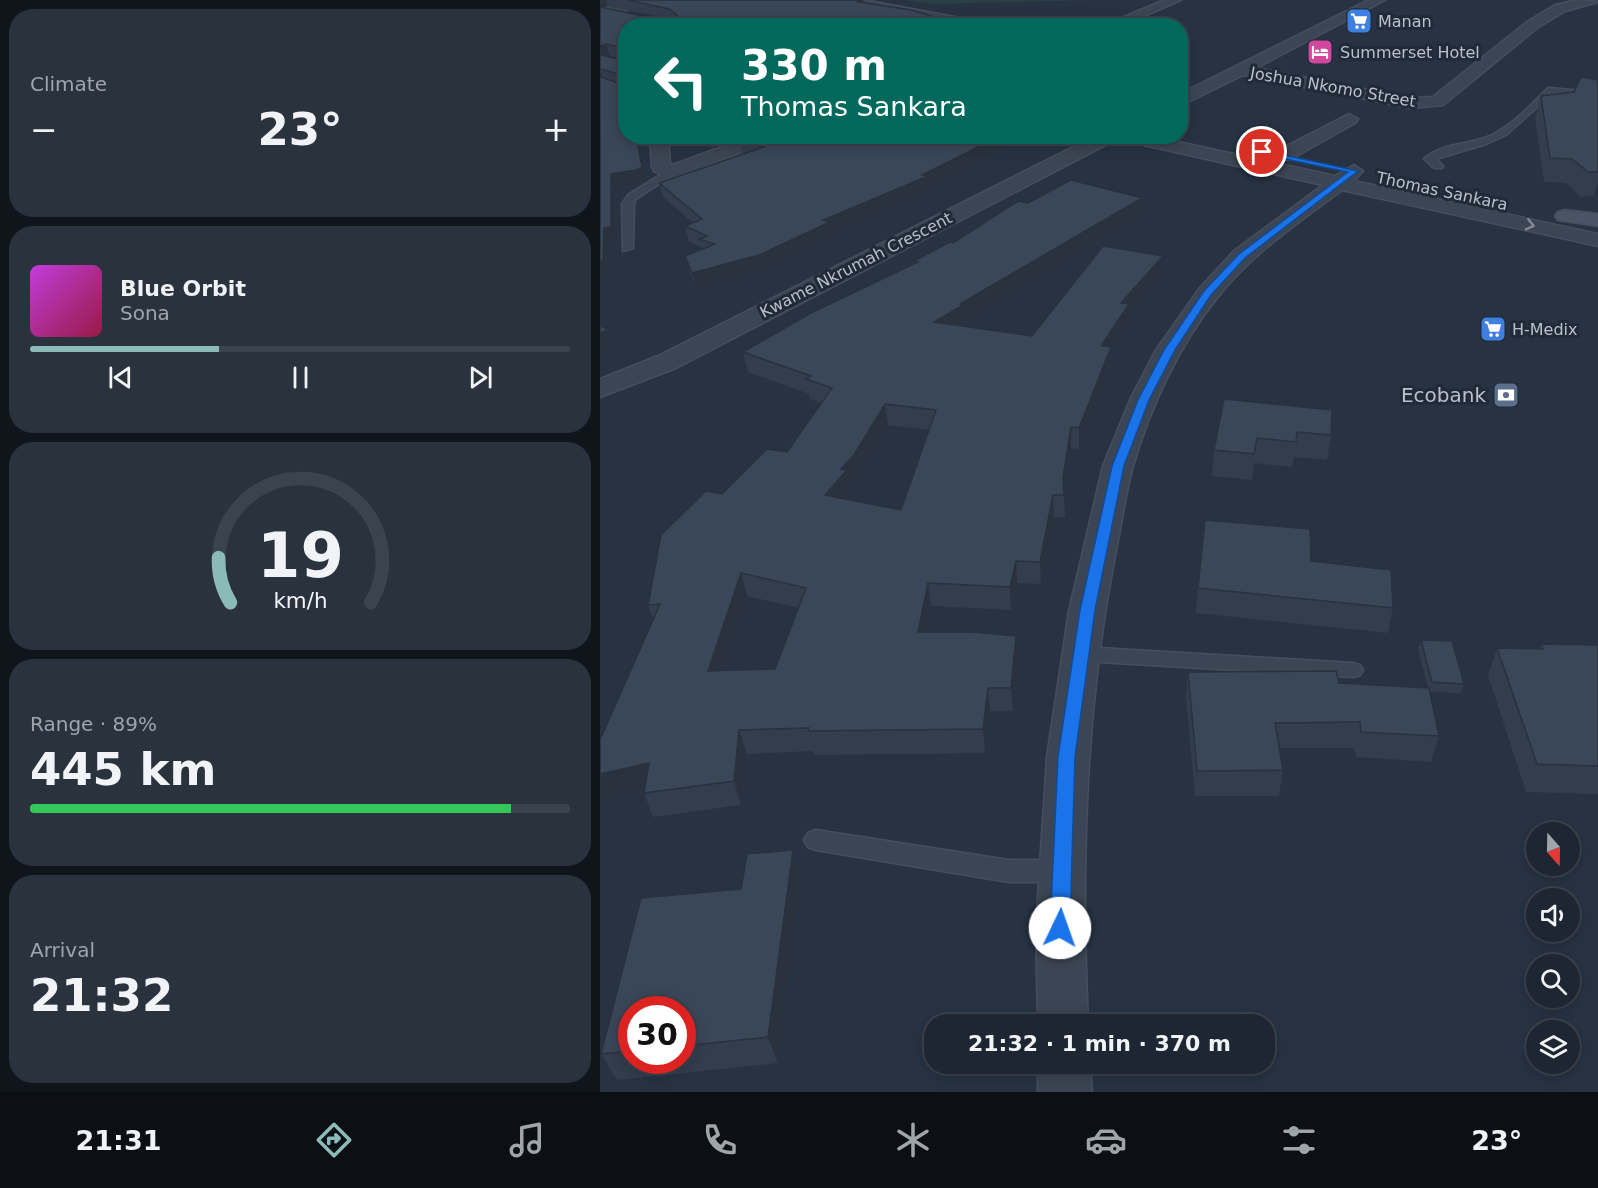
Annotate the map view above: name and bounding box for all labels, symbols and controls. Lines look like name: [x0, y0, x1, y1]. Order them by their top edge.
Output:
supermarket icon: Manan: [1344, 6, 1374, 36]
place label: Manan: [1378, 12, 1432, 31]
hotel icon: Summerset Hotel: [1305, 37, 1335, 67]
text: 330 m: [741, 41, 887, 90]
icon: left: [642, 42, 720, 120]
place label: Summerset Hotel: [1340, 43, 1480, 62]
street label: Joshua Nkomo Street: [1248, 63, 1417, 111]
text: Climate: [30, 72, 107, 96]
text: Thomas Sankara: [741, 91, 967, 122]
text: 23°: [257, 103, 343, 156]
text: −: [30, 110, 58, 149]
text: +: [542, 110, 570, 149]
pin: [1236, 126, 1287, 177]
icon: arrive: [1245, 135, 1278, 168]
street label: Thomas Sankara: [1374, 168, 1509, 214]
street label: Kwame Nkrumah Crescent: [757, 208, 955, 322]
one-way arrow: [1525, 218, 1535, 231]
text: Blue Orbit: [120, 276, 246, 301]
text: Sona: [120, 301, 170, 325]
supermarket icon: H-Medix: [1478, 314, 1508, 344]
place label: H-Medix: [1512, 320, 1578, 339]
icon: previous: [104, 361, 137, 394]
icon: pause: [284, 361, 317, 394]
icon: next: [464, 361, 497, 394]
bank icon: Ecobank: [1491, 380, 1521, 410]
place label: Ecobank: [1401, 383, 1486, 407]
text: 19: [257, 519, 343, 592]
text: km/h: [273, 588, 327, 613]
text: Range · 89%: [30, 712, 157, 736]
text: 445 km: [30, 743, 216, 796]
north arrow: [1526, 822, 1580, 876]
map controls: [1526, 822, 1580, 1074]
button: sound: [1526, 888, 1580, 942]
position arrow: [1028, 896, 1092, 960]
text: Arrival: [30, 938, 95, 962]
button: search: [1526, 954, 1580, 1008]
text: 21:32: [30, 969, 173, 1022]
speed limit sign: 30: [618, 996, 696, 1074]
button: layers: [1526, 1020, 1580, 1074]
text: 21:32 · 1 min · 370 m: [968, 1031, 1231, 1056]
icon: directions: [313, 1119, 355, 1161]
icon: music: [506, 1119, 548, 1161]
icon: phone: [699, 1119, 741, 1161]
icon: climate: [892, 1119, 934, 1161]
icon: car: [1085, 1119, 1127, 1161]
icon: filters: [1278, 1119, 1320, 1161]
text: 21:31: [76, 1125, 162, 1156]
text: 23°: [1471, 1125, 1522, 1156]

